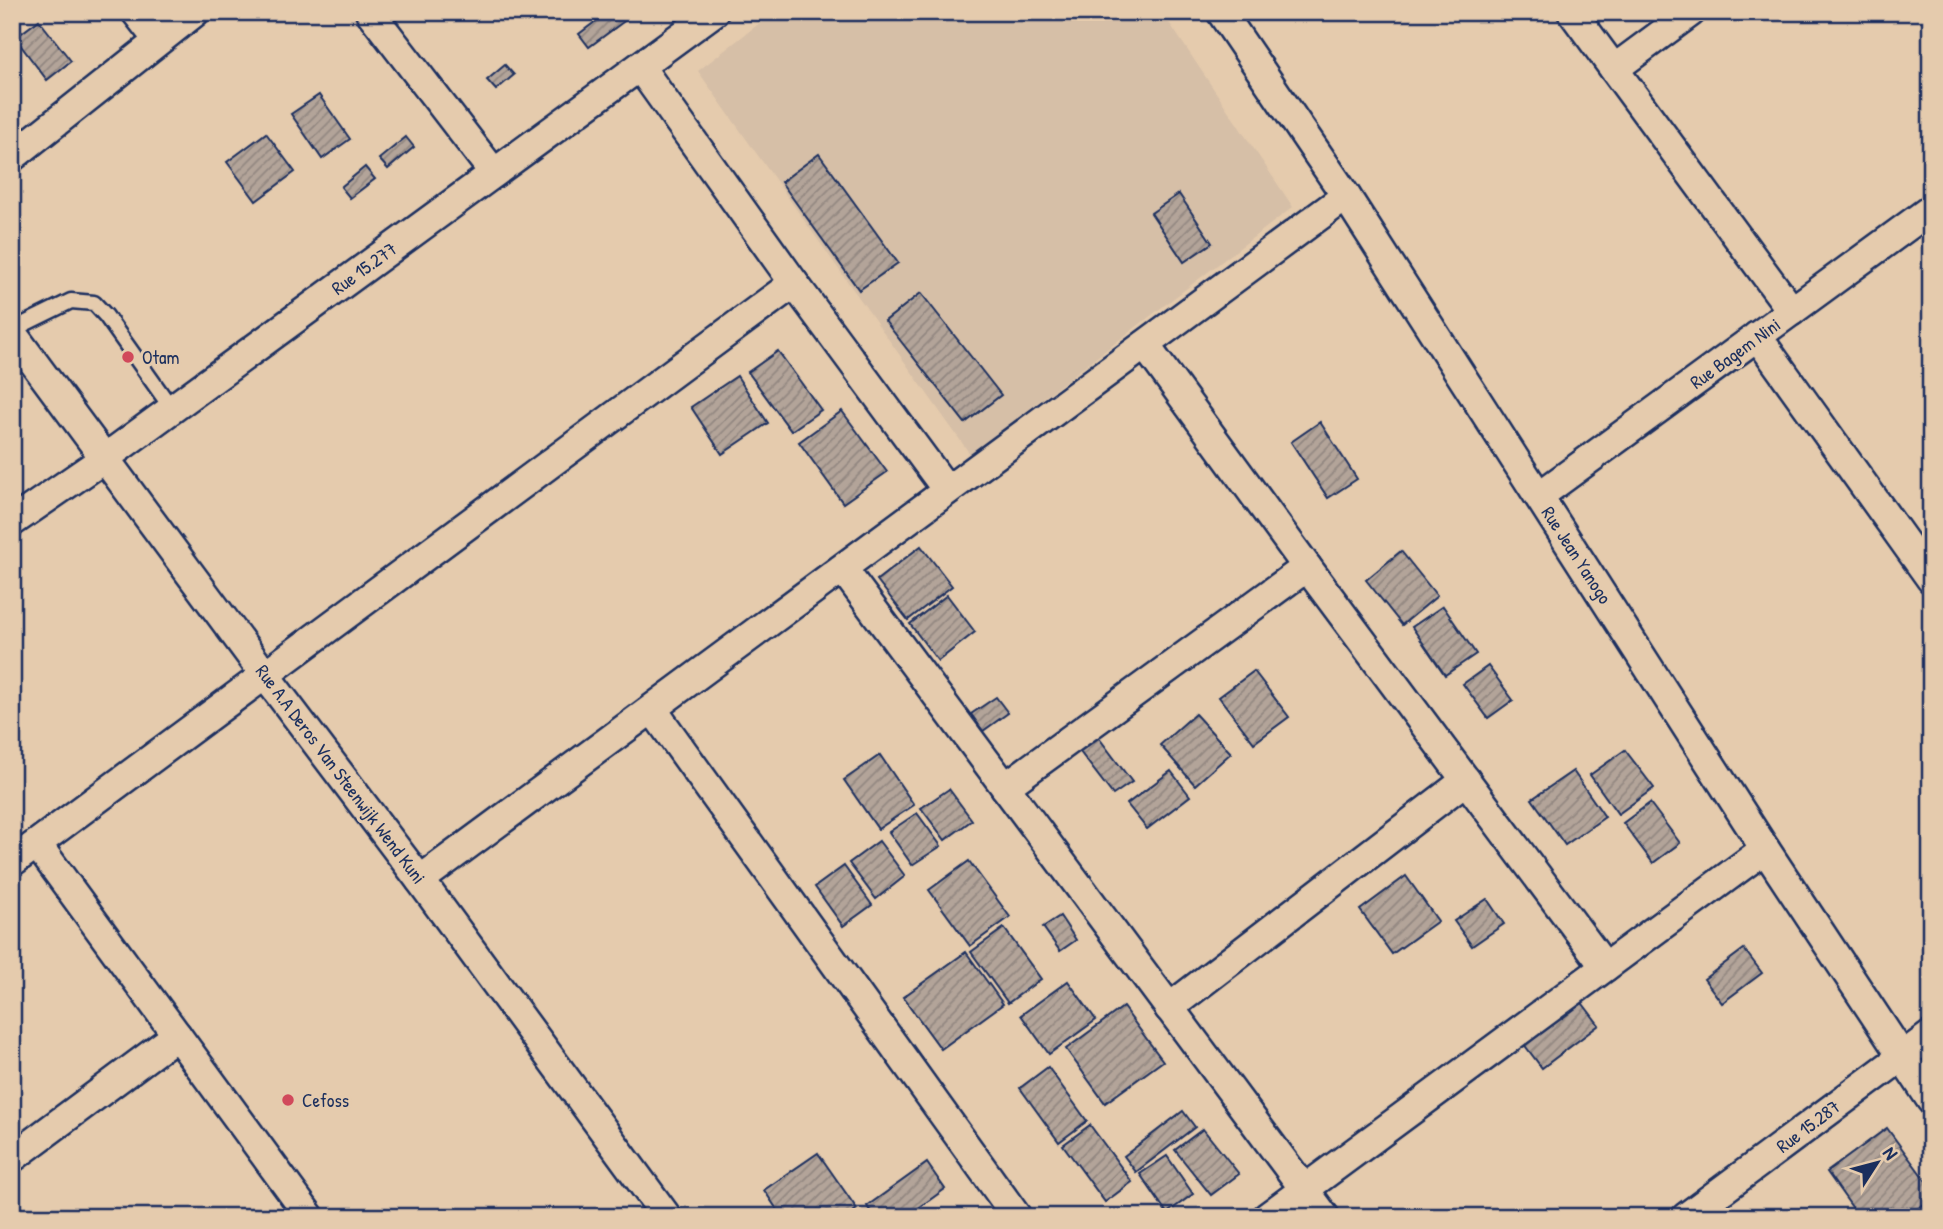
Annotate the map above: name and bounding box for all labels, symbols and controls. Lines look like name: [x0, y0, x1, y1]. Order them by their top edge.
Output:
street label: Rue 15.277: [326, 235, 402, 301]
street label: Rue Bagem Nini: [1685, 311, 1785, 395]
place label: Otam: [142, 344, 180, 370]
marker: Otam: [120, 349, 136, 365]
street label: Rue Jean Yanogo: [1536, 501, 1618, 609]
street label: Rue A.A Deros Van Steenwijk Wend Kuni: [250, 659, 432, 889]
place label: Cefoss: [302, 1087, 349, 1113]
marker: Cefoss: [280, 1092, 296, 1108]
street label: Rue 15.287: [1771, 1093, 1845, 1159]
north arrow: [1842, 1128, 1912, 1198]
text: N: [1877, 1141, 1904, 1165]

